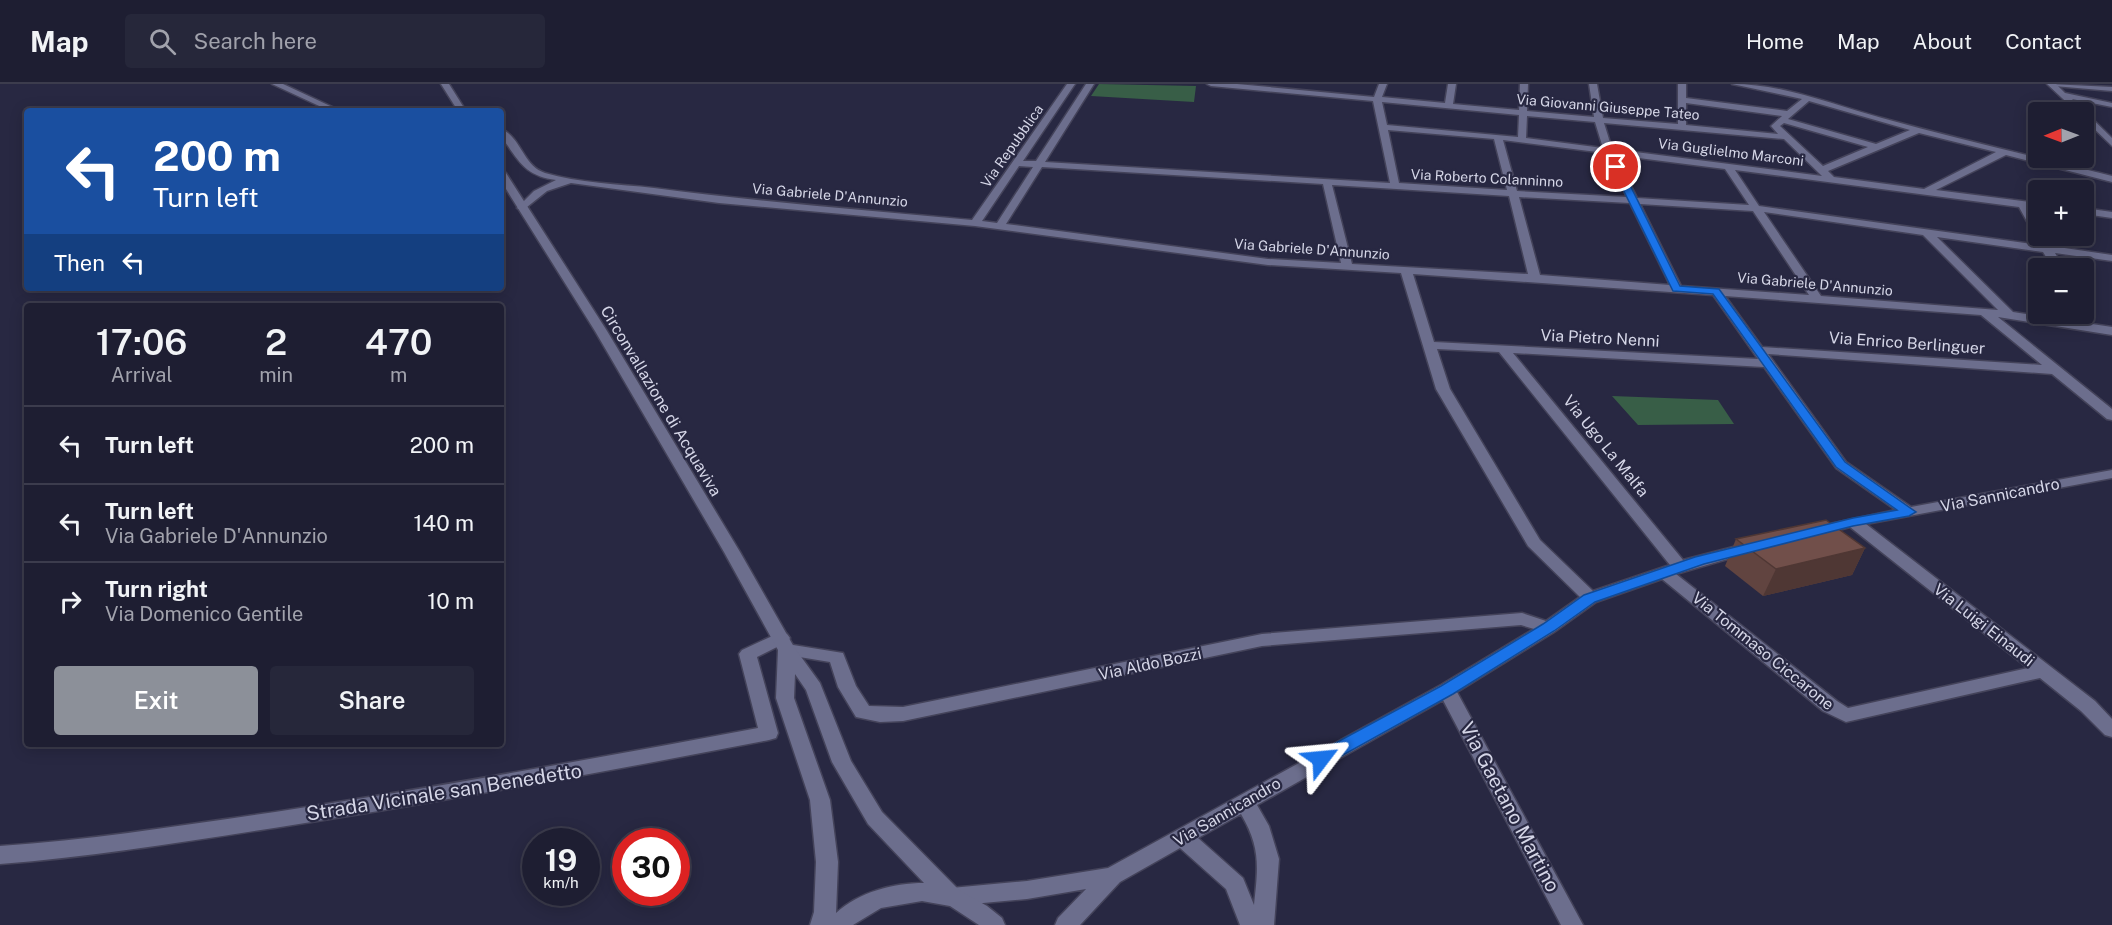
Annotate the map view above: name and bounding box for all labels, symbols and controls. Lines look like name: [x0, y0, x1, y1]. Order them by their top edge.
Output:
search box: [125, 14, 545, 68]
text: Map: [30, 25, 89, 58]
icon: search: [146, 25, 179, 58]
text: Search here: [194, 28, 317, 54]
text: Home: [1746, 29, 1804, 54]
text: Map: [1837, 29, 1880, 54]
text: About: [1913, 29, 1972, 54]
text: Contact: [2005, 29, 2082, 54]
street label: Via Giovanni Giuseppe Tateo: [1516, 91, 1700, 123]
street label: Via Repubblica: [978, 102, 1046, 190]
north arrow: [2028, 102, 2094, 168]
map controls: [2028, 102, 2094, 324]
text: 200 m: [153, 131, 281, 180]
icon: left: [54, 132, 132, 210]
street label: Via Guglielmo Marconi: [1657, 135, 1805, 169]
pin: [1590, 141, 1641, 192]
icon: arrive: [1599, 150, 1632, 183]
street label: Via Roberto Colanninno: [1410, 166, 1564, 190]
street label: Via Gabriele D'Annunzio: [752, 180, 908, 210]
button: +: [2028, 180, 2094, 246]
text: Turn left: [153, 181, 259, 213]
street label: Via Gabriele D'Annunzio: [1234, 236, 1390, 262]
icon: left: [117, 246, 150, 279]
text: Then: [54, 250, 105, 276]
button: −: [2028, 258, 2094, 324]
street label: Via Gabriele D'Annunzio: [1737, 269, 1893, 299]
street label: Circonvallazione di Acquaviva: [597, 302, 725, 500]
text: 17:06: [96, 321, 188, 363]
text: 2: [265, 321, 287, 363]
text: 470: [365, 321, 432, 363]
street label: Via Pietro Nenni: [1540, 325, 1660, 351]
street label: Via Enrico Berlinguer: [1828, 328, 1986, 358]
text: Arrival: [111, 363, 172, 387]
text: min: [259, 363, 293, 387]
text: m: [390, 363, 407, 387]
street label: Via Ugo La Malfa: [1559, 391, 1653, 501]
icon: left: [54, 429, 87, 462]
text: Turn left: [105, 432, 194, 458]
text: 200 m: [410, 432, 474, 458]
street label: Via Sannicandro: [1939, 474, 2061, 516]
text: Turn left: [105, 498, 194, 524]
icon: left: [54, 507, 87, 540]
text: 140 m: [413, 510, 474, 536]
text: Via Gabriele D'Annunzio: [105, 524, 328, 548]
text: Turn right: [105, 576, 208, 602]
street label: Via Luigi Einaudi: [1930, 580, 2038, 670]
icon: right: [54, 585, 87, 618]
text: 10 m: [427, 588, 474, 614]
street label: Via Tommaso Ciccarone: [1688, 588, 1838, 714]
text: Via Domenico Gentile: [105, 602, 303, 626]
street label: Via Aldo Bozzi: [1097, 644, 1203, 684]
button: Exit: [54, 666, 258, 735]
button: Share: [270, 666, 474, 735]
street label: Via Gaetano Martino: [1455, 718, 1565, 896]
position arrow: [1289, 727, 1353, 791]
street label: Strada Vicinale san Benedetto: [304, 758, 584, 826]
street label: Via Sannicandro: [1170, 774, 1284, 850]
speed limit sign: 30: [612, 828, 690, 906]
text: 19: [545, 842, 577, 878]
text: km/h: [543, 874, 579, 891]

